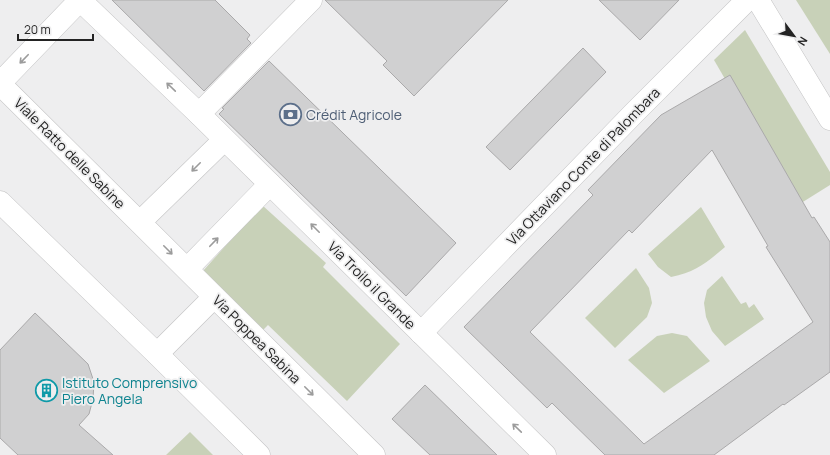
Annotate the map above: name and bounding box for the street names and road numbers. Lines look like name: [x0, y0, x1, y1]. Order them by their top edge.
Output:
street label: Via Ottaviano Conte di Palombara: [502, 83, 664, 249]
street label: Viale Ratto delle Sabine: [10, 93, 130, 213]
street label: Via Troilo il Grande: [324, 237, 420, 333]
street label: Via Poppea Sabina: [209, 291, 305, 387]

